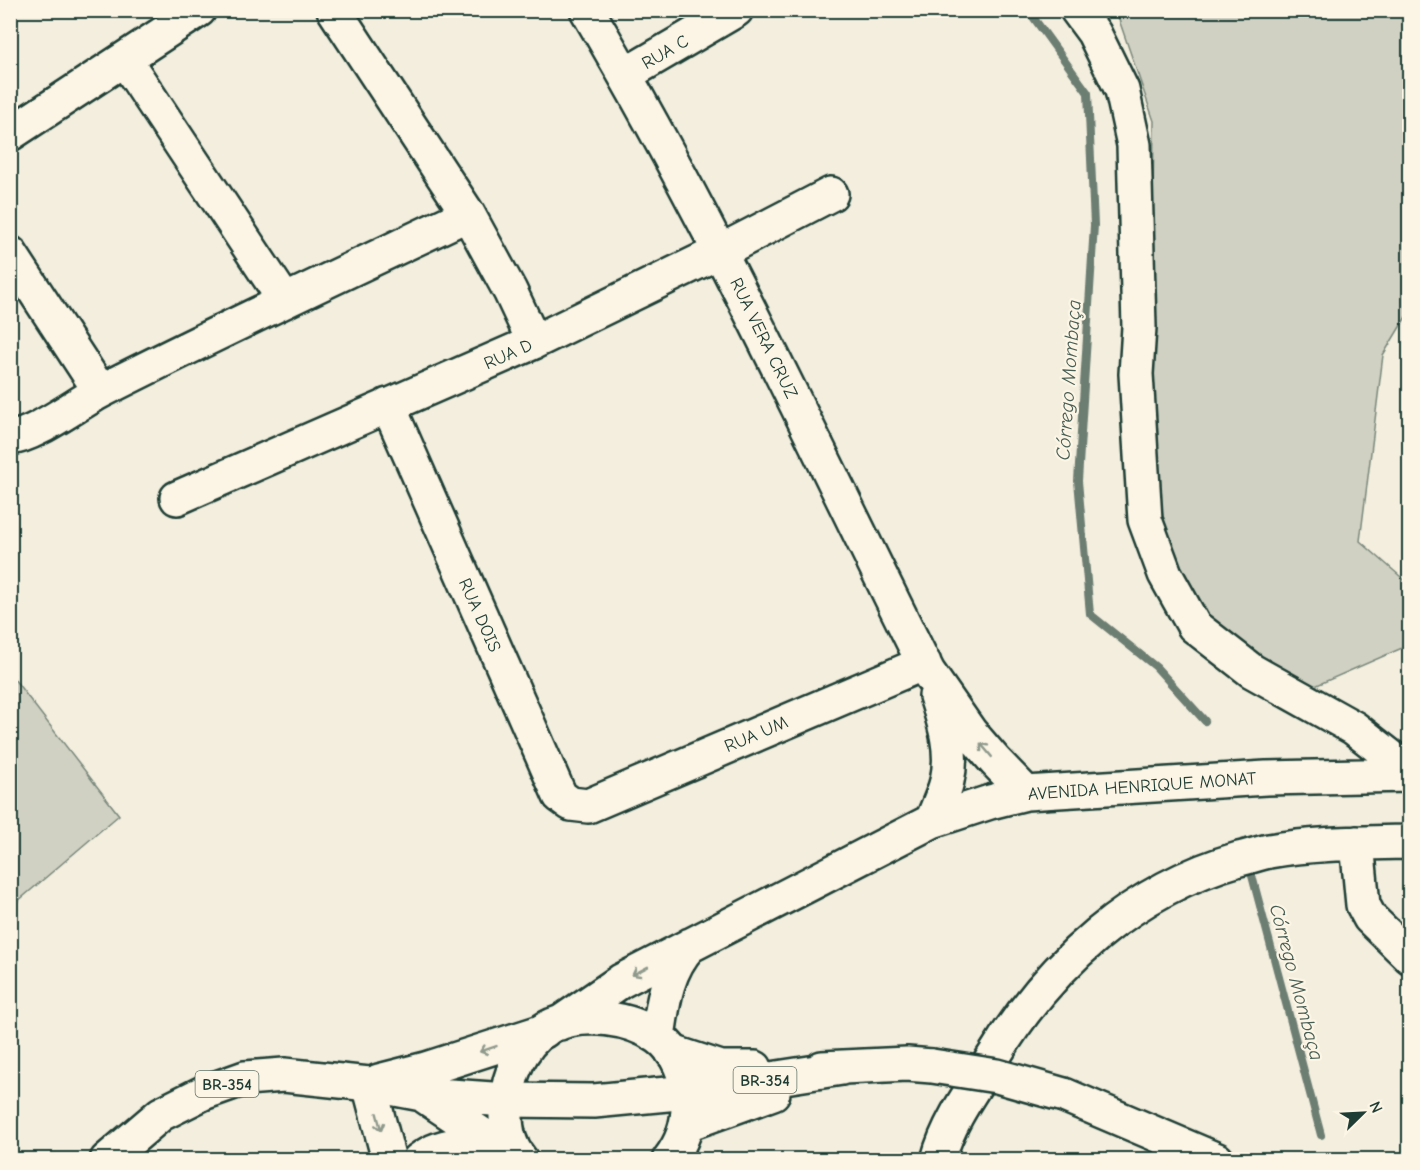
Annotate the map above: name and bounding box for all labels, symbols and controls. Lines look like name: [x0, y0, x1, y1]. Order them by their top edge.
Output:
street label: RUA C: [638, 31, 692, 74]
street label: RUA VERA CRUZ: [725, 274, 802, 403]
water label: Córrego Mombaça: [1051, 299, 1086, 461]
street label: RUA D: [481, 335, 536, 374]
street label: RUA DOIS: [454, 575, 505, 655]
street label: RUA UM: [721, 712, 791, 757]
one-way arrow: [979, 743, 993, 758]
street label: AVENIDA HENRIQUE MONAT: [1027, 768, 1258, 805]
water label: Córrego Mombaça: [1265, 901, 1328, 1063]
one-way arrow: [632, 965, 649, 977]
one-way arrow: [479, 1044, 498, 1055]
road number: BR-354: [734, 1067, 796, 1093]
road number: BR-354: [196, 1071, 258, 1097]
north arrow: [1333, 1083, 1393, 1143]
text: N: [1365, 1099, 1386, 1116]
one-way arrow: [374, 1112, 385, 1131]

